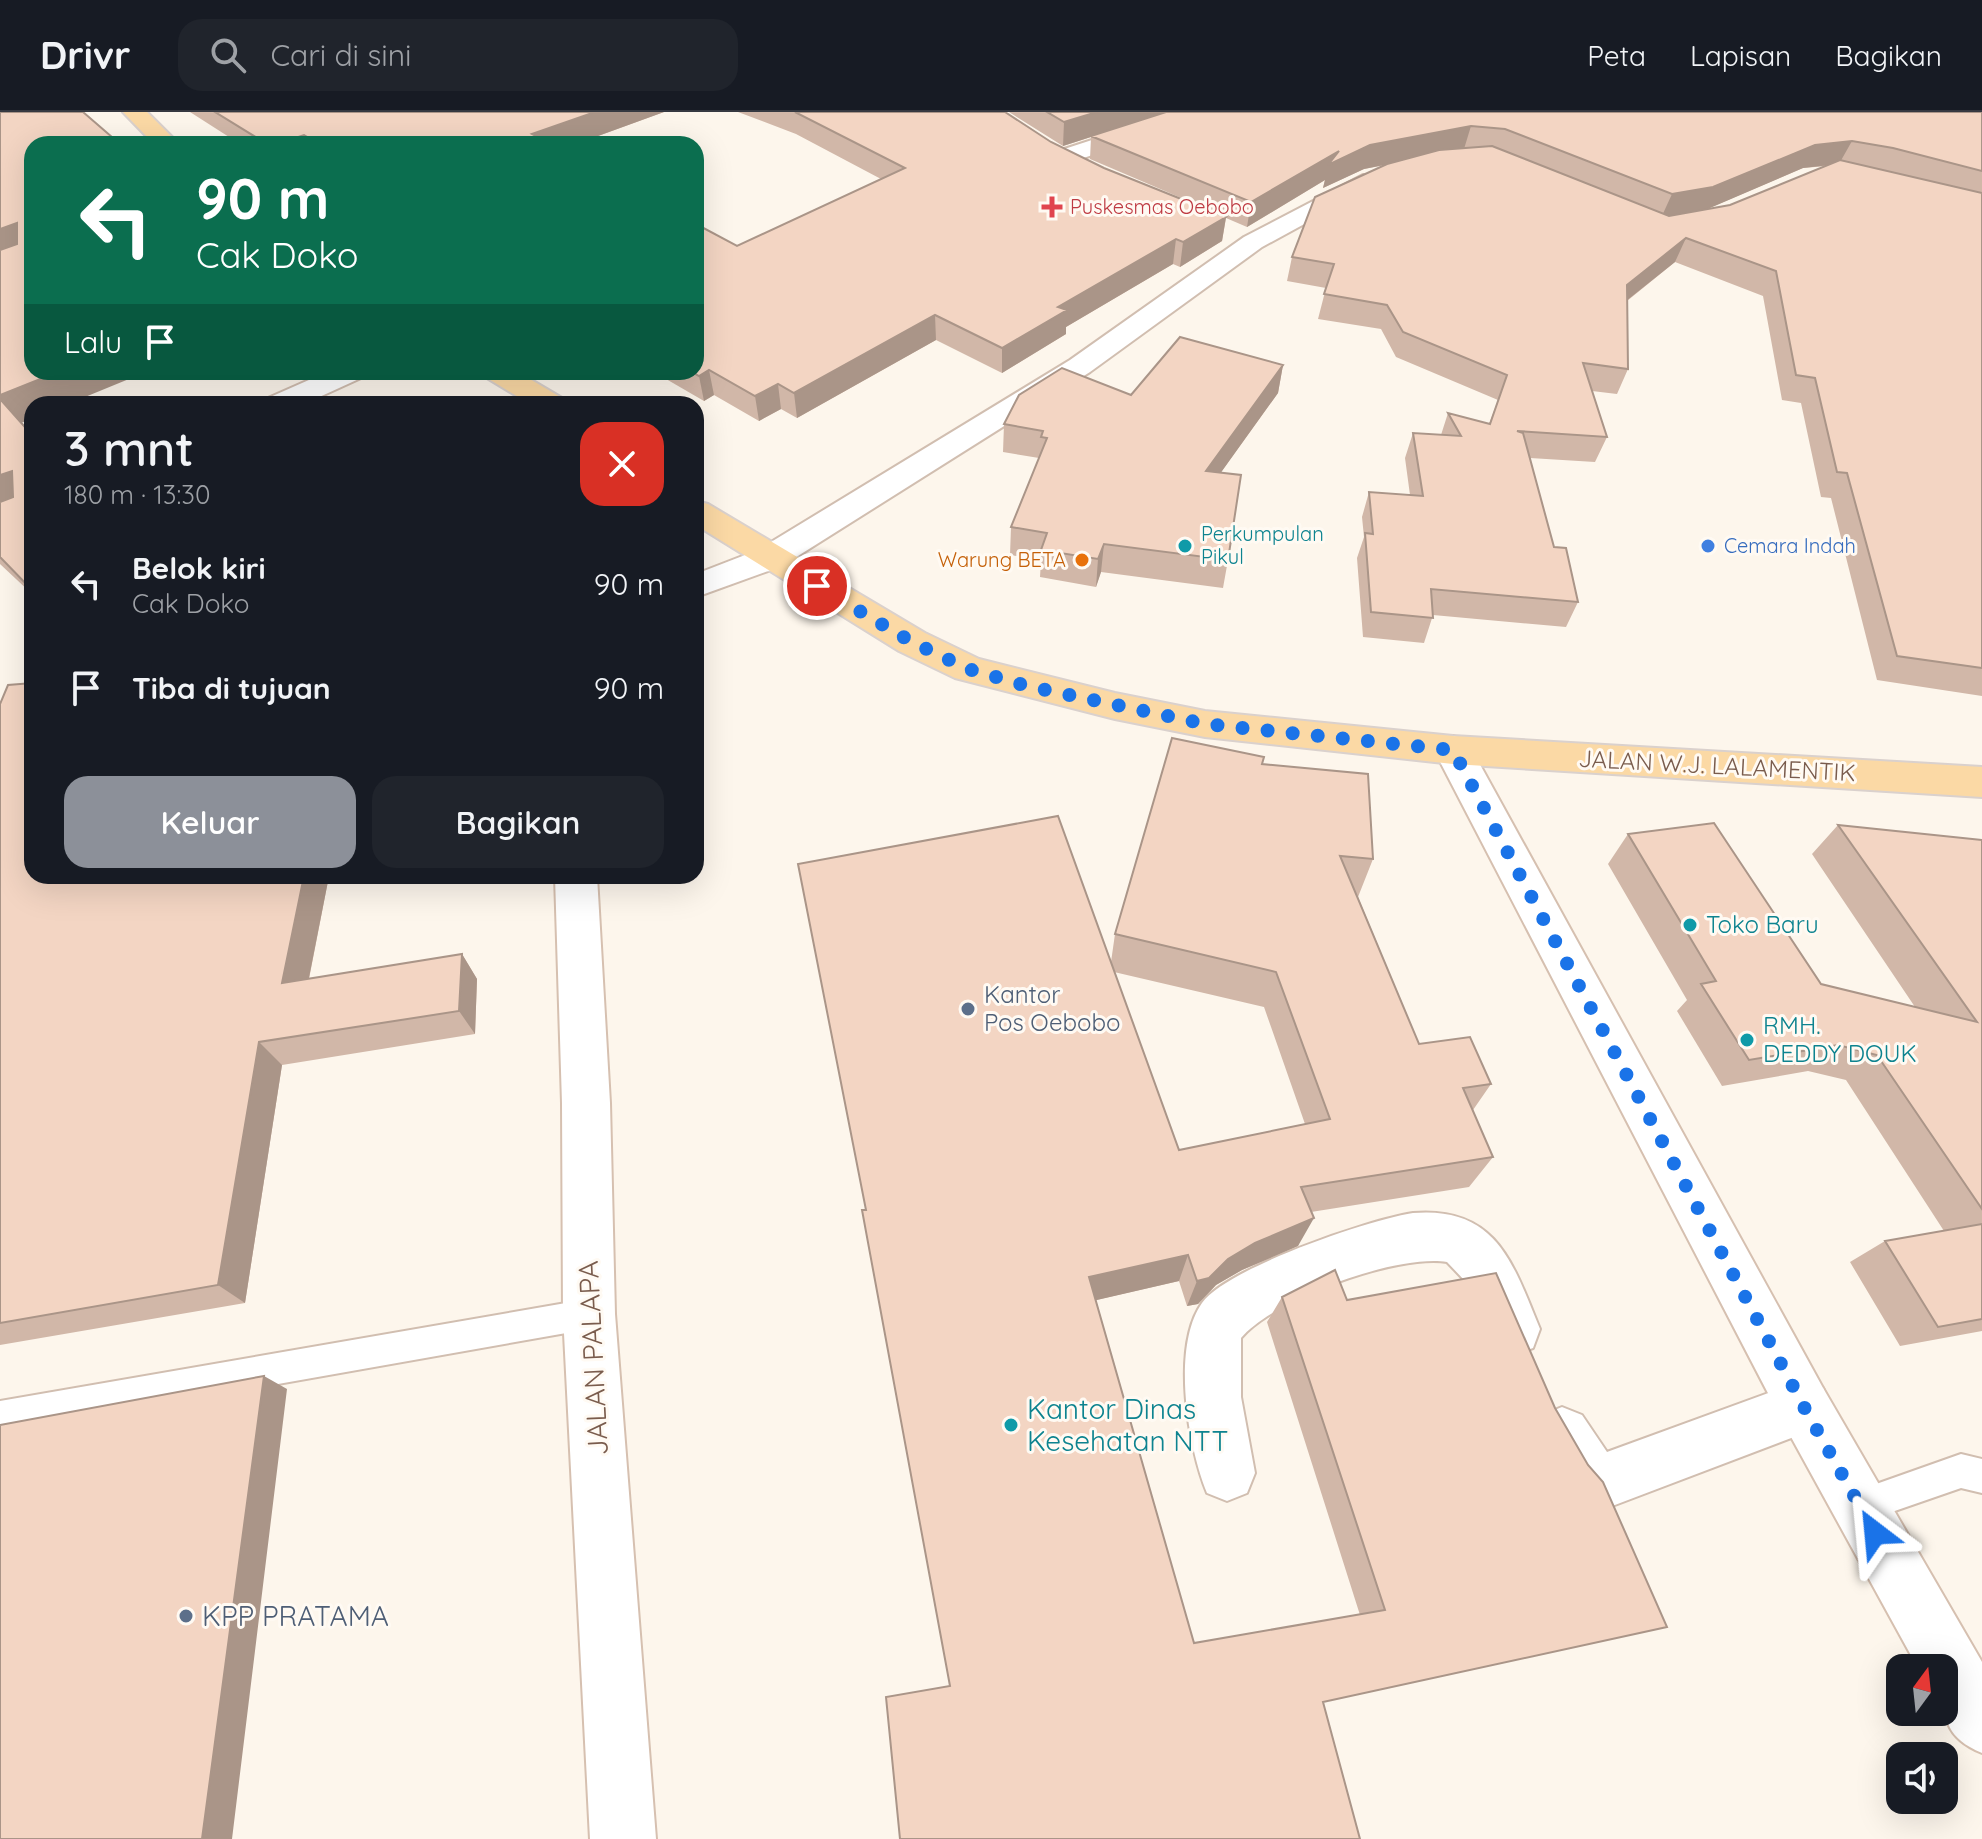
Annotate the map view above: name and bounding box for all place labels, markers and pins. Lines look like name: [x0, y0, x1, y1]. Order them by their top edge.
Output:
place label: Puskesmas Oebobo: [1070, 194, 1254, 219]
marker: Puskesmas Oebobo: [1041, 196, 1063, 218]
place label: Perkumpulan Pikul: [1201, 521, 1324, 569]
place label: Cemara Indah: [1724, 533, 1856, 558]
marker: Perkumpulan Pikul: [1176, 537, 1194, 555]
marker: Cemara Indah: [1699, 537, 1717, 555]
place label: Warung BETA: [938, 547, 1066, 572]
marker: Warung BETA: [1073, 551, 1091, 569]
pin: [783, 552, 851, 620]
place label: Toko Baru: [1706, 909, 1819, 939]
marker: Toko Baru: [1681, 916, 1699, 934]
place label: Kantor Pos Oebobo: [984, 979, 1121, 1037]
marker: Kantor Pos Oebobo: [959, 1000, 977, 1018]
place label: RMH. DEDDY DOUK: [1763, 1010, 1917, 1068]
marker: RMH. DEDDY DOUK: [1738, 1031, 1756, 1049]
place label: Kantor Dinas Kesehatan NTT: [1027, 1391, 1228, 1458]
marker: Kantor Dinas Kesehatan NTT: [1002, 1416, 1020, 1434]
place label: KPP PRATAMA: [202, 1598, 389, 1633]
marker: KPP PRATAMA: [177, 1607, 195, 1625]

